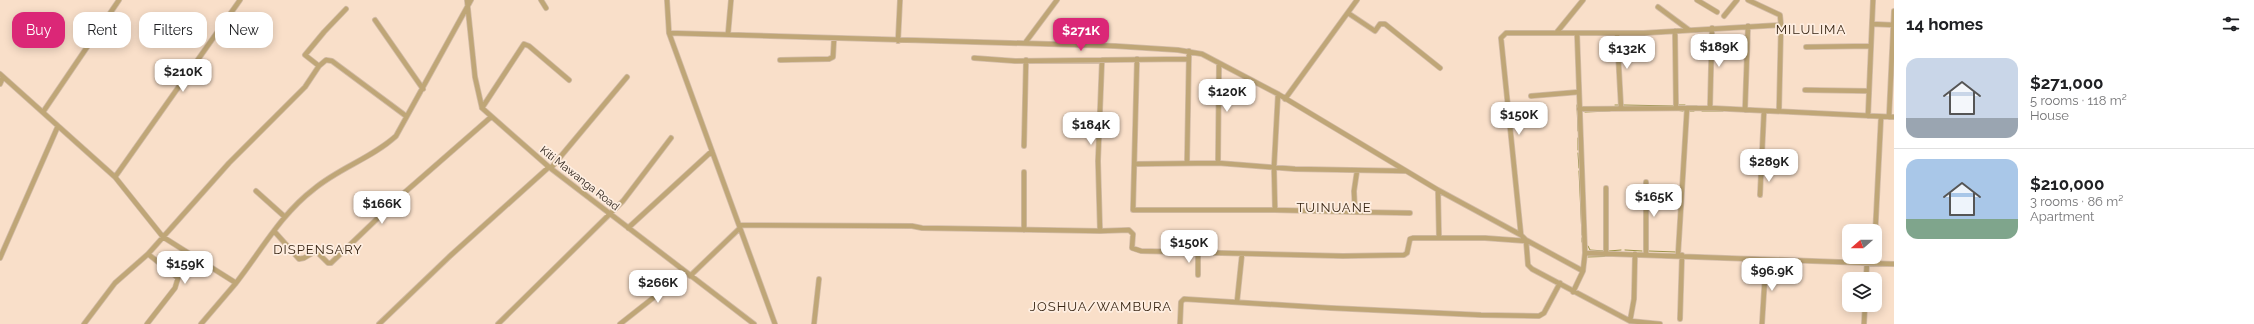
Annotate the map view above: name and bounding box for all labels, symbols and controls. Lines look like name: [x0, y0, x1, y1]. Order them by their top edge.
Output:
chip: Buy: [12, 12, 65, 48]
chip: Rent: [73, 12, 131, 48]
chip: Filters: [139, 12, 207, 48]
chip: New: [215, 12, 273, 48]
icon: filters: [2220, 13, 2242, 35]
text: 14 homes: [1906, 14, 1983, 34]
pin: $271K: [1053, 18, 1109, 52]
district label: MILULIMA: [1776, 22, 1846, 37]
text: $271K: [1062, 23, 1100, 38]
pin: $189K: [1691, 34, 1747, 68]
pin: $132K: [1599, 36, 1655, 70]
text: $189K: [1700, 39, 1738, 54]
text: $132K: [1608, 41, 1646, 56]
pin: $210K: [155, 59, 211, 93]
text: $210K: [164, 64, 202, 79]
text: $271,000: [2030, 73, 2104, 93]
icon: home: [1938, 74, 1986, 122]
pin: $120K: [1199, 79, 1255, 113]
text: $120K: [1208, 84, 1246, 99]
text: 5 rooms · 118 m²: [2030, 93, 2127, 108]
pin: $150K: [1491, 102, 1547, 136]
text: $150K: [1500, 107, 1538, 122]
text: House: [2030, 108, 2069, 123]
pin: $184K: [1063, 112, 1119, 146]
text: $184K: [1072, 117, 1110, 132]
street label: Kiti Mawanga Road: [537, 143, 622, 213]
pin: $289K: [1741, 149, 1797, 183]
text: $289K: [1749, 154, 1789, 169]
text: $210,000: [2030, 174, 2104, 194]
icon: home: [1938, 175, 1986, 223]
pin: $165K: [1626, 184, 1682, 218]
text: $165K: [1635, 189, 1673, 204]
pin: $166K: [354, 191, 410, 225]
text: 3 rooms · 86 m²: [2030, 194, 2123, 209]
text: $166K: [362, 196, 402, 211]
district label: TUINUANE: [1296, 200, 1372, 215]
text: Apartment: [2030, 209, 2094, 224]
north arrow: [1842, 224, 1882, 264]
map controls: [1842, 224, 1882, 312]
pin: $150K: [1161, 230, 1217, 264]
text: $150K: [1170, 235, 1208, 250]
district label: DISPENSARY: [273, 242, 363, 257]
pin: $159K: [157, 251, 213, 285]
text: $159K: [166, 256, 204, 271]
pin: $96.9K: [1739, 258, 1805, 292]
text: $96.9K: [1750, 263, 1794, 278]
pin: $266K: [630, 270, 686, 304]
button: layers: [1842, 272, 1882, 312]
text: $266K: [638, 275, 678, 290]
district label: JOSHUA/WAMBURA: [1030, 299, 1172, 314]

